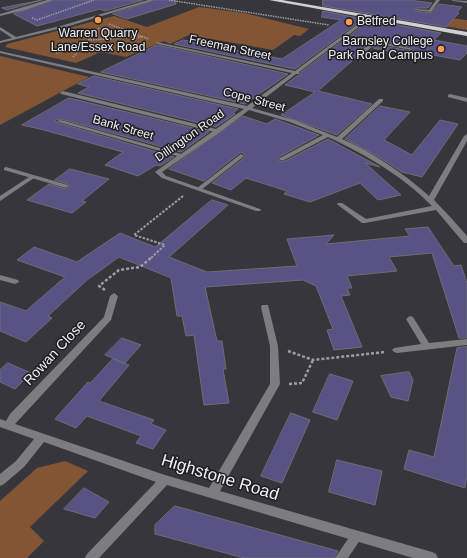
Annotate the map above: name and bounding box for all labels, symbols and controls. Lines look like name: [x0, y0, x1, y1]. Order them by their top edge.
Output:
marker: Warren Quarry Lane/Essex Road: [93, 15, 103, 25]
place label: Betfred: [357, 15, 396, 29]
marker: Betfred: [344, 17, 354, 27]
place label: Warren Quarry Lane/Essex Road: [51, 27, 145, 55]
street label: Freeman Street: [188, 32, 272, 64]
place label: Barnsley College Park Road Campus: [328, 35, 433, 63]
marker: Barnsley College Park Road Campus: [436, 44, 446, 54]
street label: Cope Street: [221, 85, 287, 115]
street label: Dillington Road: [153, 107, 227, 165]
street label: Bank Street: [91, 112, 155, 144]
street label: Rowan Close: [20, 317, 90, 389]
street label: Highstone Road: [159, 450, 281, 506]

